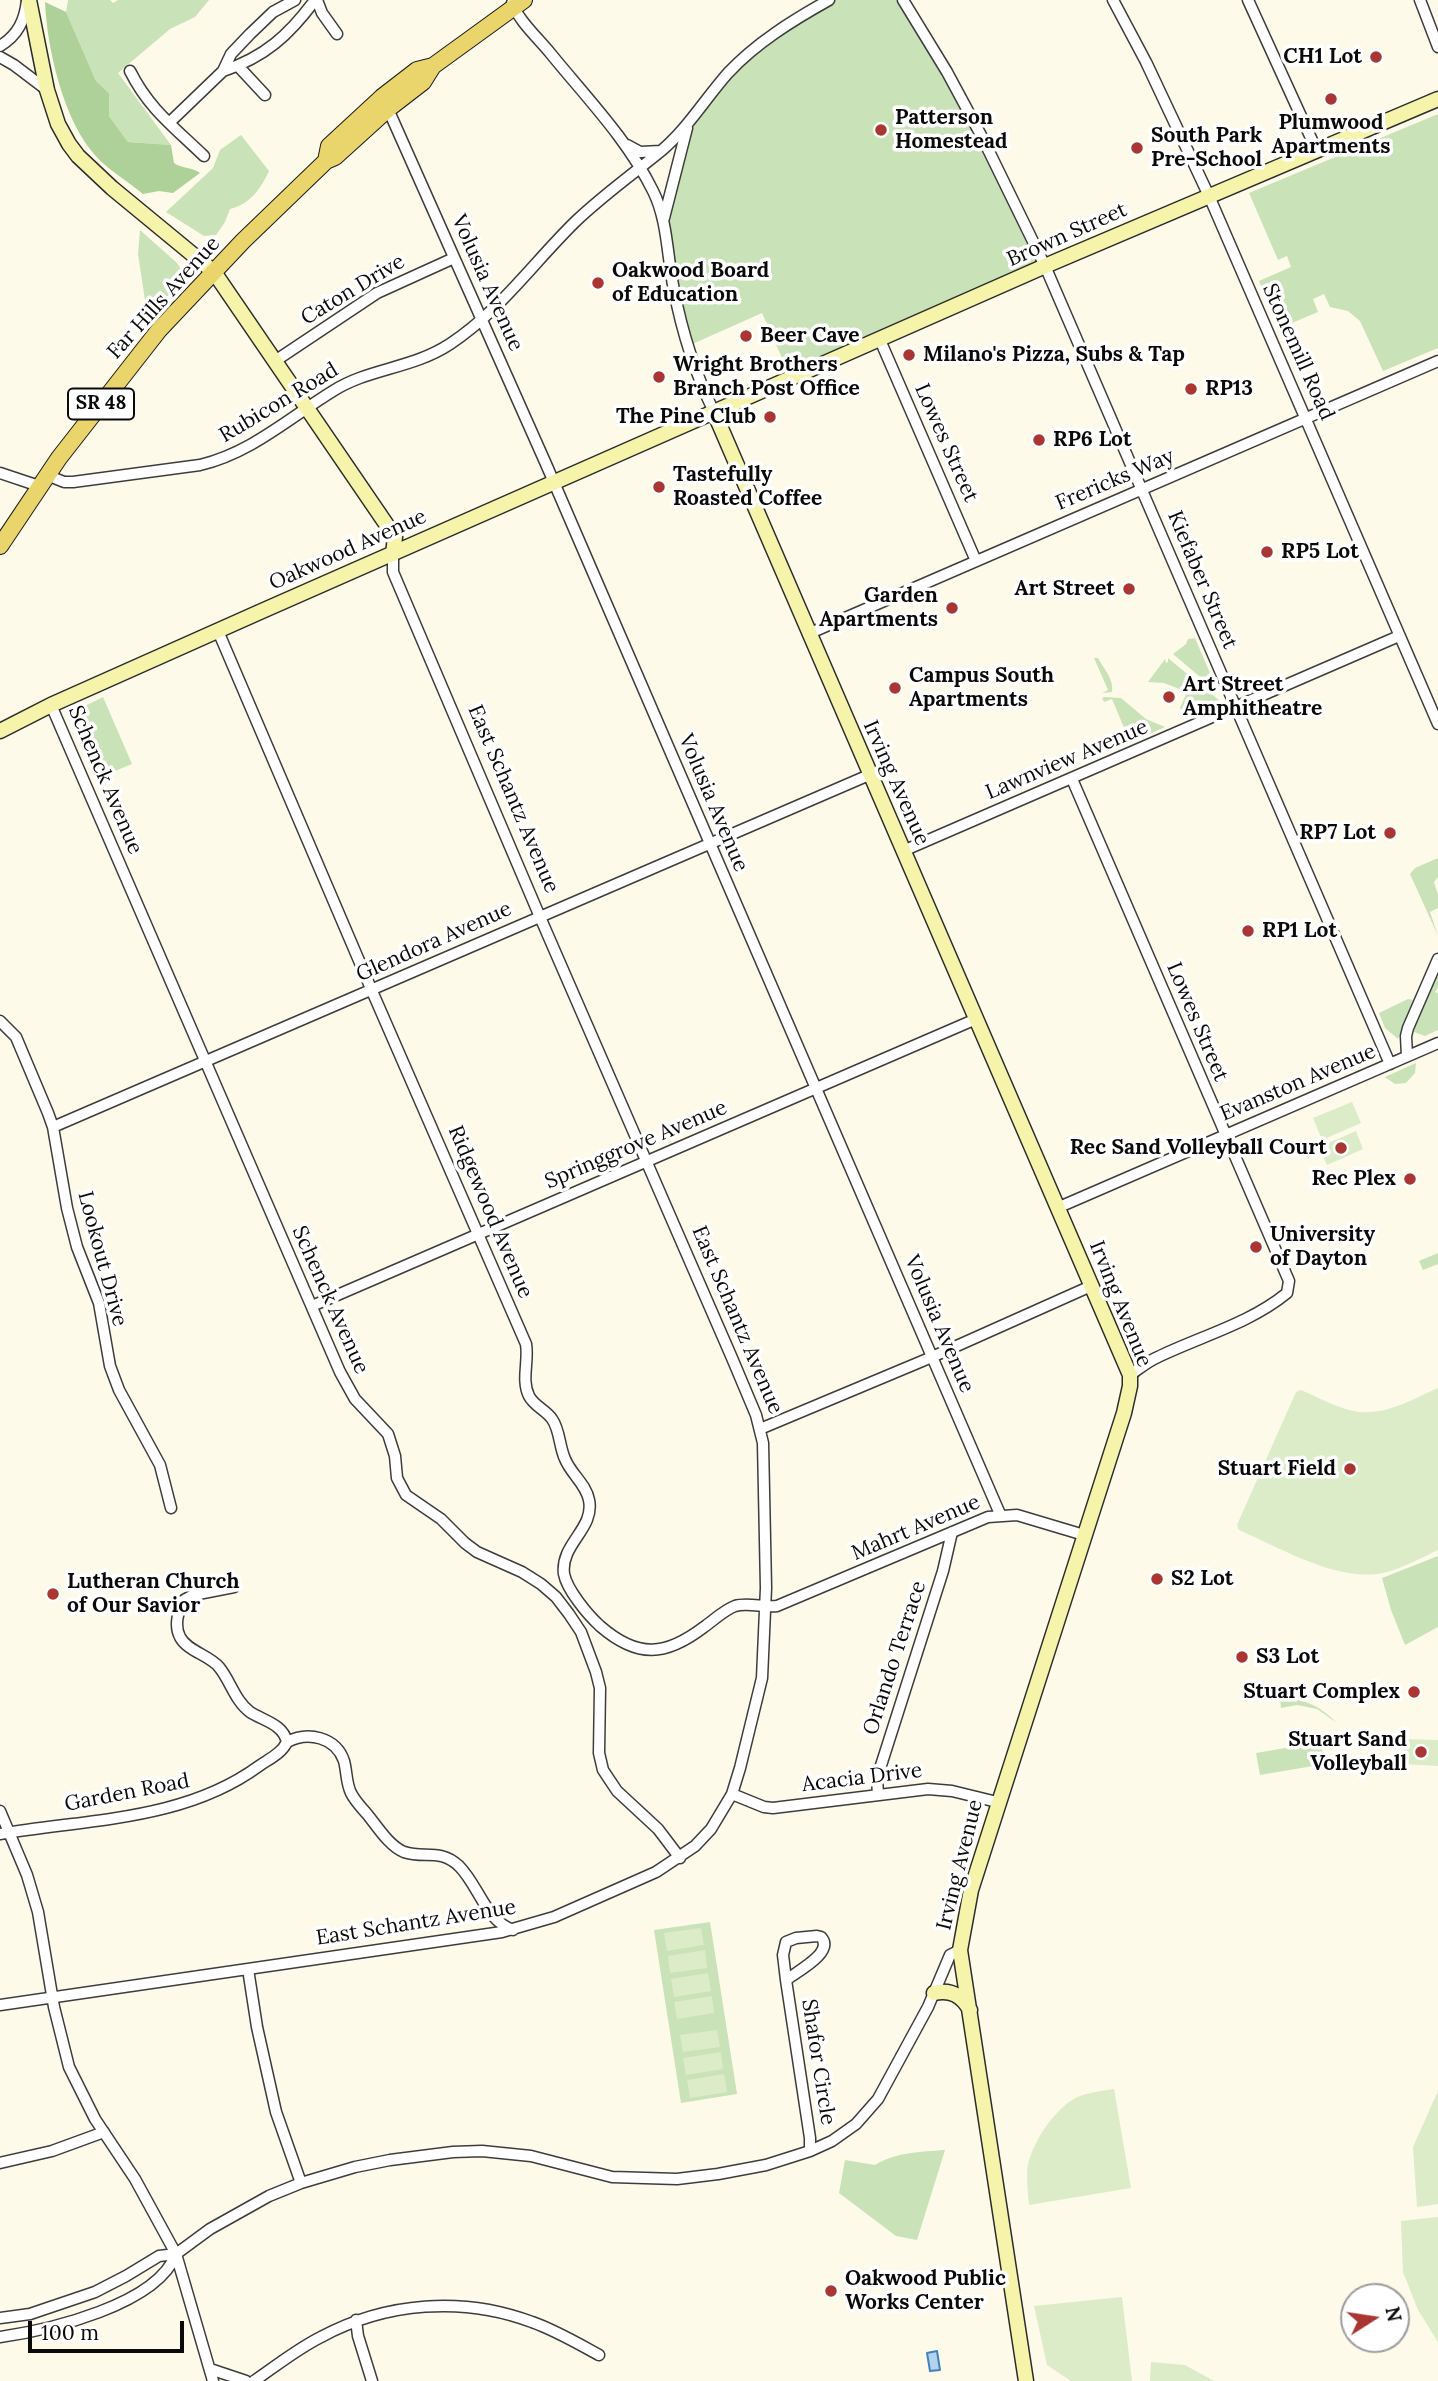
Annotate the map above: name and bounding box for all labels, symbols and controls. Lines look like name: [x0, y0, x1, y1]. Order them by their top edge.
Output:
place label: CH1 Lot: [1283, 44, 1362, 70]
marker: CH1 Lot: [1368, 49, 1384, 65]
marker: Plumwood Apartments: [1323, 91, 1339, 107]
place label: Patterson Homestead: [895, 105, 1008, 155]
place label: Plumwood Apartments: [1272, 110, 1390, 160]
marker: Patterson Homestead: [873, 122, 889, 138]
place label: South Park Pre-School: [1151, 123, 1262, 173]
marker: South Park Pre-School: [1129, 140, 1145, 156]
street label: Brown Street: [1003, 197, 1131, 273]
street label: Volusia Avenue: [446, 211, 528, 355]
street label: Far Hills Avenue: [102, 232, 226, 364]
street label: Caton Drive: [297, 249, 409, 331]
place label: Oakwood Board of Education: [612, 258, 769, 308]
marker: Oakwood Board of Education: [590, 275, 606, 291]
street label: Stonemill Road: [1257, 280, 1339, 424]
place label: Beer Cave: [760, 323, 860, 349]
marker: Beer Cave: [738, 328, 754, 344]
place label: Milano's Pizza, Subs & Tap: [923, 342, 1185, 368]
marker: Milano's Pizza, Subs & Tap: [901, 347, 917, 363]
place label: Wright Brothers Branch Post Office: [673, 352, 860, 402]
street label: Rubicon Road: [215, 358, 343, 448]
marker: Wright Brothers Branch Post Office: [651, 369, 667, 385]
place label: RP13: [1205, 376, 1253, 402]
street label: Lowes Street: [909, 380, 983, 506]
marker: RP13: [1183, 381, 1199, 397]
road number: SR 48: [68, 388, 134, 420]
place label: The Pine Club: [616, 404, 756, 430]
marker: The Pine Club: [762, 409, 778, 425]
place label: RP6 Lot: [1053, 427, 1132, 453]
marker: RP6 Lot: [1031, 432, 1047, 448]
street label: Frericks Way: [1052, 444, 1178, 516]
place label: Tastefully Roasted Coffee: [673, 462, 822, 512]
marker: Tastefully Roasted Coffee: [651, 479, 667, 495]
street label: Oakwood Avenue: [266, 504, 430, 596]
street label: Kiefaber Street: [1162, 507, 1242, 653]
place label: RP5 Lot: [1281, 539, 1359, 565]
marker: RP5 Lot: [1259, 544, 1275, 560]
place label: Art Street: [1015, 576, 1115, 602]
marker: Art Street: [1121, 581, 1137, 597]
place label: Garden Apartments: [819, 583, 938, 633]
marker: Garden Apartments: [944, 600, 960, 616]
place label: Campus South Apartments: [909, 663, 1054, 713]
place label: Art Street Amphitheatre: [1183, 672, 1322, 722]
marker: Campus South Apartments: [887, 680, 903, 696]
marker: Art Street Amphitheatre: [1161, 689, 1177, 705]
street label: East Schantz Avenue: [462, 701, 564, 897]
street label: Schenck Avenue: [62, 702, 148, 858]
street label: Lawnview Avenue: [982, 714, 1152, 806]
street label: Irving Avenue: [857, 717, 935, 849]
street label: Volusia Avenue: [673, 731, 753, 875]
place label: RP7 Lot: [1299, 820, 1376, 846]
marker: RP7 Lot: [1382, 825, 1398, 841]
street label: Glendora Avenue: [352, 896, 516, 988]
place label: RP1 Lot: [1262, 918, 1337, 944]
marker: RP1 Lot: [1240, 923, 1256, 939]
street label: Lowes Street: [1161, 959, 1233, 1085]
street label: Evanston Avenue: [1216, 1039, 1380, 1127]
street label: Springgrove Avenue: [541, 1095, 731, 1195]
street label: Ridgewood Avenue: [442, 1122, 538, 1302]
place label: Rec Sand Volleyball Court: [1070, 1135, 1327, 1161]
marker: Rec Sand Volleyball Court: [1333, 1140, 1349, 1156]
place label: Rec Plex: [1312, 1166, 1396, 1192]
marker: Rec Plex: [1402, 1171, 1418, 1187]
street label: Lookout Drive: [72, 1189, 132, 1329]
street label: Schenck Avenue: [286, 1222, 374, 1378]
street label: East Schantz Avenue: [686, 1222, 788, 1418]
place label: University of Dayton: [1270, 1222, 1375, 1272]
street label: Irving Avenue: [1083, 1237, 1157, 1371]
marker: University of Dayton: [1248, 1239, 1264, 1255]
street label: Volusia Avenue: [899, 1252, 979, 1396]
place label: Stuart Field: [1218, 1456, 1336, 1482]
marker: Stuart Field: [1342, 1461, 1358, 1477]
street label: Mahrt Avenue: [848, 1490, 984, 1566]
place label: S2 Lot: [1171, 1566, 1234, 1592]
place label: Lutheran Church of Our Savior: [67, 1569, 239, 1619]
marker: S2 Lot: [1149, 1571, 1165, 1587]
street label: Orlando Terrace: [858, 1578, 932, 1738]
marker: Lutheran Church of Our Savior: [45, 1586, 61, 1602]
place label: S3 Lot: [1256, 1644, 1319, 1670]
marker: S3 Lot: [1234, 1649, 1250, 1665]
place label: Stuart Complex: [1243, 1679, 1400, 1705]
marker: Stuart Complex: [1406, 1684, 1422, 1700]
place label: Stuart Sand Volleyball: [1288, 1727, 1407, 1777]
marker: Stuart Sand Volleyball: [1413, 1744, 1429, 1760]
street label: Acacia Drive: [800, 1758, 924, 1798]
street label: Garden Road: [62, 1769, 192, 1817]
street label: Irving Avenue: [932, 1797, 988, 1933]
street label: East Schantz Avenue: [314, 1895, 518, 1951]
street label: Shafor Circle: [796, 1997, 840, 2127]
place label: Oakwood Public Works Center: [845, 2266, 1006, 2316]
marker: Oakwood Public Works Center: [823, 2283, 839, 2299]
north arrow: [1340, 2283, 1410, 2353]
text: N: [1380, 2304, 1407, 2324]
scale bar: [32, 2308, 187, 2352]
text: 100 m: [41, 2319, 99, 2346]

